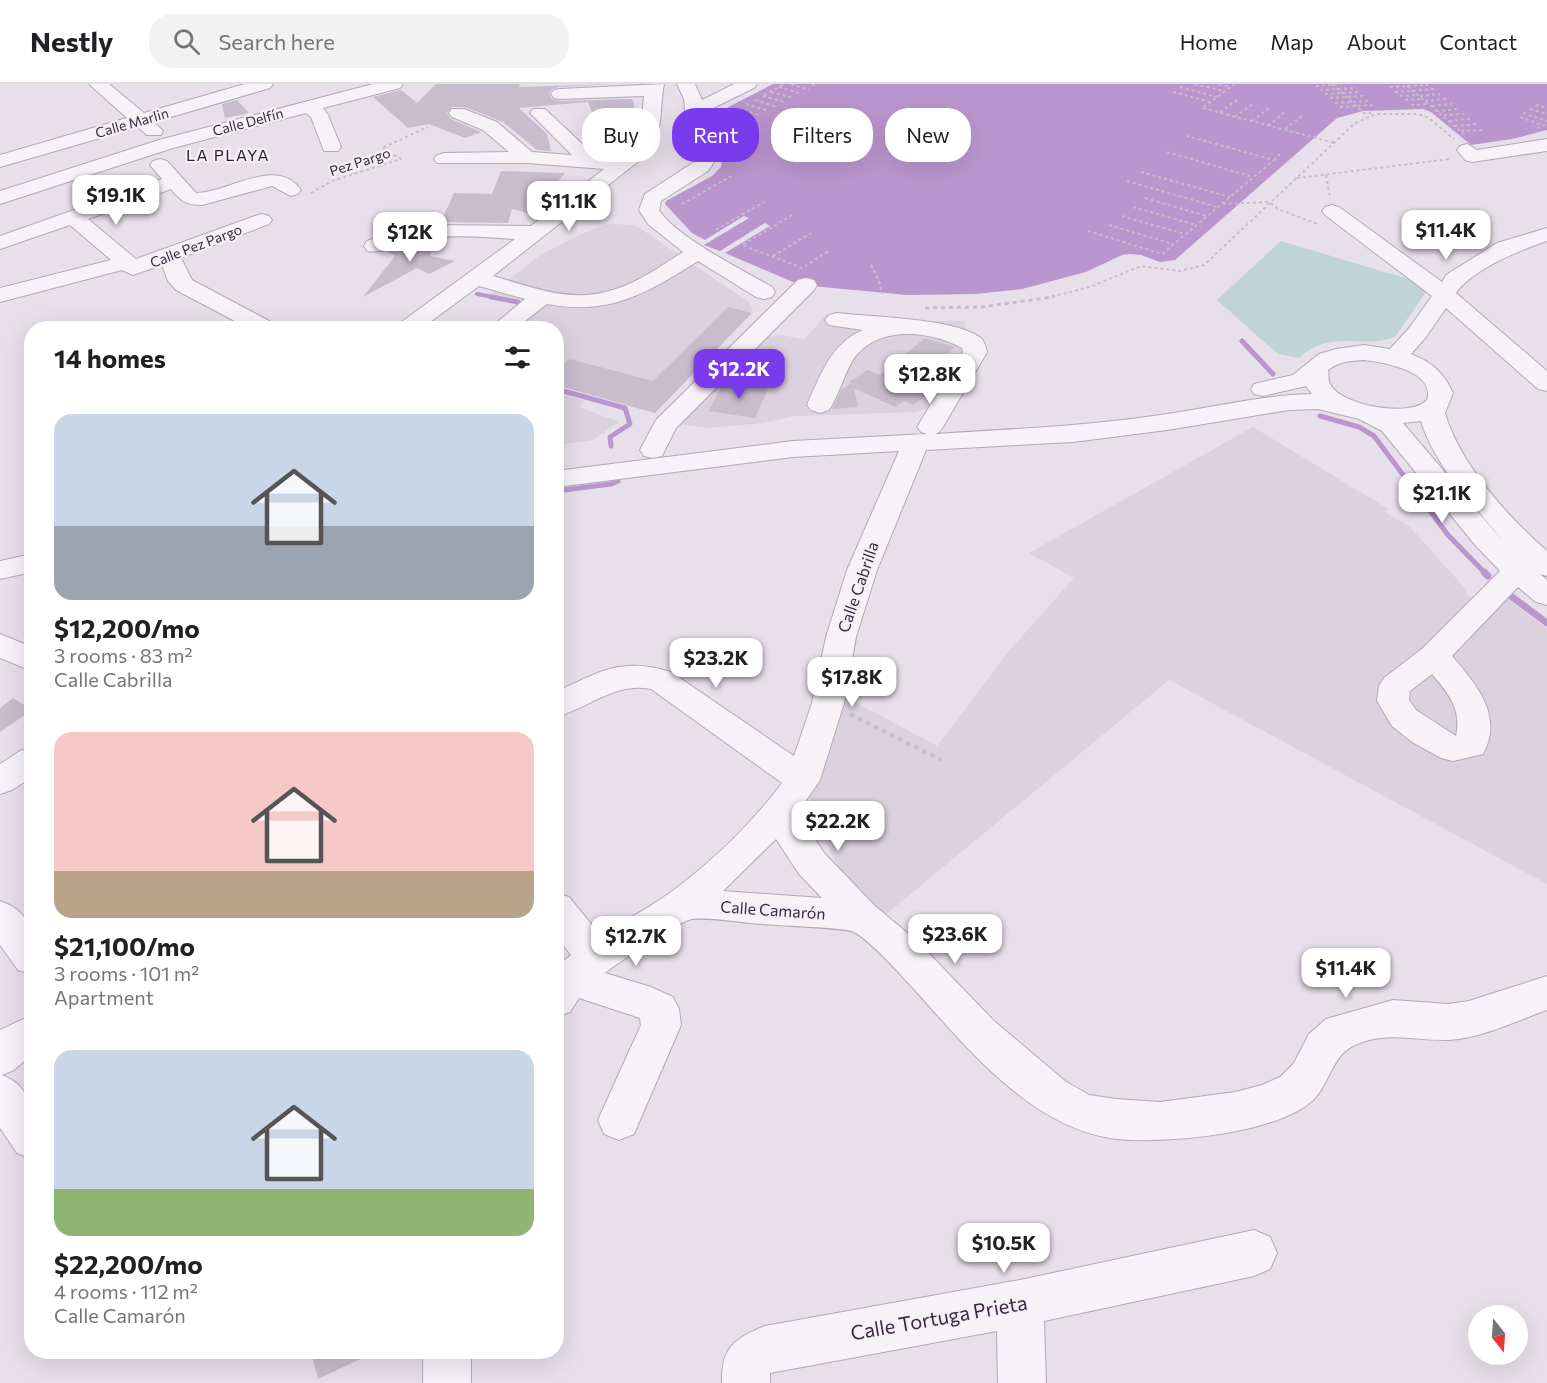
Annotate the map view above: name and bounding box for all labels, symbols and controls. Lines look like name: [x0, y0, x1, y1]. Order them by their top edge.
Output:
search box: [149, 14, 569, 68]
text: Nestly: [30, 24, 113, 58]
icon: search: [170, 25, 203, 58]
text: Search here: [218, 28, 335, 55]
text: Home: [1180, 29, 1237, 54]
text: Map: [1270, 29, 1314, 54]
text: About: [1347, 29, 1406, 54]
text: Contact: [1439, 29, 1517, 54]
street label: Calle Marlin: [93, 104, 170, 141]
street label: Calle Delfín: [211, 104, 285, 139]
chip: Buy: [582, 108, 660, 162]
chip: Rent: [672, 108, 759, 162]
chip: Filters: [771, 108, 873, 162]
chip: New: [885, 108, 971, 162]
street label: Pez Pargo: [327, 144, 392, 179]
district label: LA PLAYA: [186, 145, 270, 164]
pin: $19.1K: [67, 175, 165, 226]
pin: $11.1K: [520, 181, 618, 232]
text: $19.1K: [86, 182, 146, 206]
text: $11.1K: [541, 188, 597, 212]
pin: $11.4K: [1397, 210, 1495, 261]
pin: $12K: [374, 212, 446, 263]
text: $11.4K: [1416, 217, 1476, 241]
text: $12K: [387, 219, 433, 243]
street label: Calle Pez Pargo: [147, 220, 244, 271]
icon: filters: [501, 341, 534, 374]
text: 14 homes: [54, 342, 166, 373]
pin: $12.2K: [690, 349, 788, 400]
pin: $12.8K: [881, 354, 979, 405]
text: $12.2K: [708, 356, 770, 380]
text: $12.8K: [898, 361, 962, 385]
icon: home: [240, 453, 348, 561]
pin: $21.1K: [1393, 473, 1491, 524]
text: $21.1K: [1413, 480, 1471, 504]
street label: Calle Cabrilla: [833, 539, 882, 635]
text: $12,200/mo: [54, 612, 200, 643]
pin: $23.2K: [667, 638, 765, 689]
text: 3 rooms · 83 m²: [54, 643, 193, 667]
text: $23.2K: [684, 645, 748, 669]
pin: $17.8K: [803, 657, 901, 708]
text: $17.8K: [821, 664, 883, 688]
text: Calle Cabrilla: [54, 667, 172, 691]
icon: home: [240, 771, 348, 879]
pin: $22.2K: [789, 801, 887, 852]
text: $22.2K: [806, 808, 870, 832]
street label: Calle Camarón: [720, 896, 826, 923]
pin: $23.6K: [906, 914, 1004, 965]
pin: $12.7K: [587, 916, 685, 967]
text: $23.6K: [922, 921, 988, 945]
text: $12.7K: [605, 923, 667, 947]
text: $21,100/mo: [54, 930, 195, 961]
pin: $11.4K: [1297, 948, 1395, 999]
text: $11.4K: [1316, 955, 1376, 979]
text: 3 rooms · 101 m²: [54, 961, 199, 985]
text: Apartment: [54, 985, 154, 1009]
icon: home: [240, 1089, 348, 1197]
pin: $10.5K: [955, 1223, 1053, 1274]
text: $10.5K: [972, 1230, 1036, 1254]
text: $22,200/mo: [54, 1248, 203, 1279]
text: 4 rooms · 112 m²: [54, 1279, 198, 1303]
street label: Calle Tortuga Prieta: [849, 1290, 1029, 1344]
text: Calle Camarón: [54, 1303, 186, 1327]
north arrow: [1468, 1305, 1528, 1365]
map controls: [1468, 1305, 1528, 1365]

